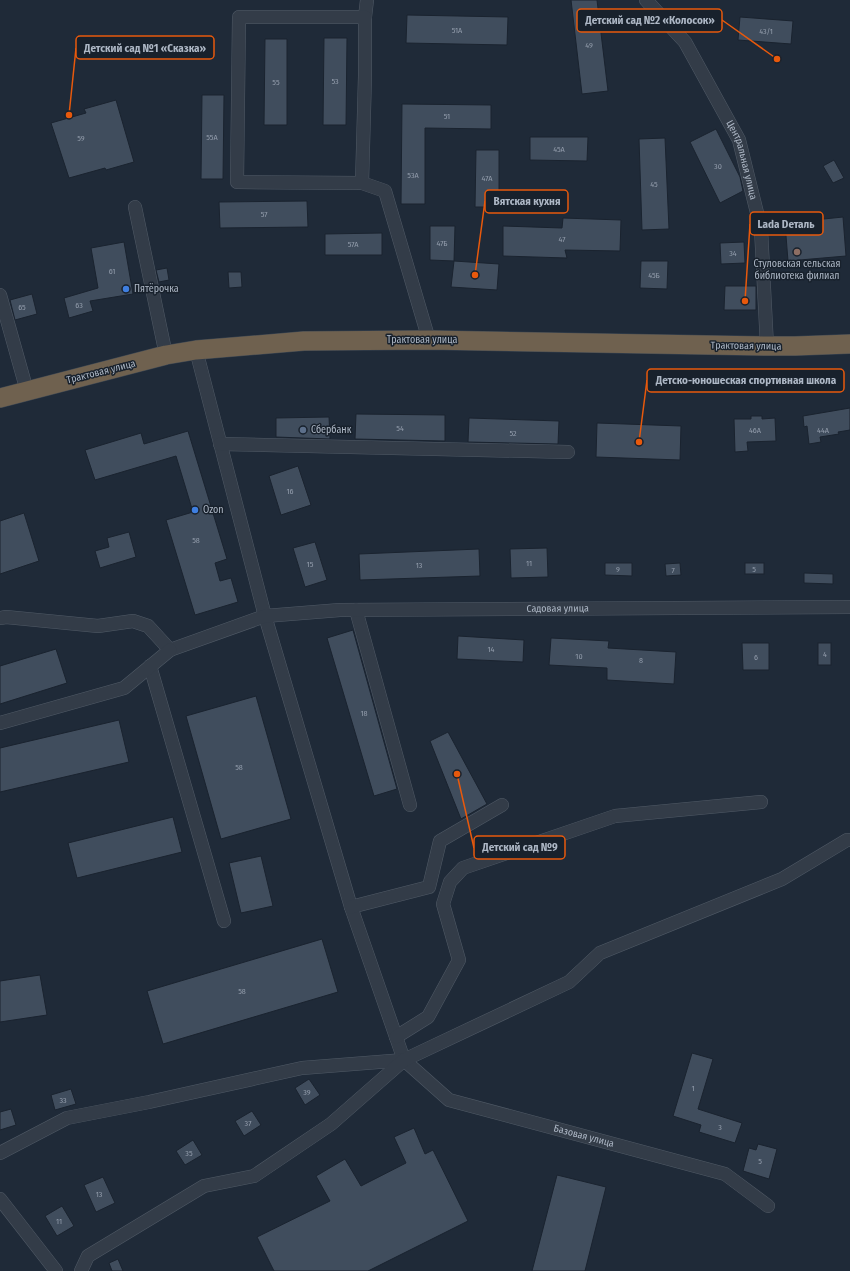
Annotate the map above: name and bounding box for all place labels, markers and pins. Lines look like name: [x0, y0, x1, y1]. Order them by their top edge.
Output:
callout: Детский сад №2 «Колосок»: [577, 9, 722, 32]
callout: Детский сад №1 «Сказка»: [76, 36, 214, 59]
callout: Вятская кухня: [485, 190, 568, 213]
callout: Lada Dеталь: [750, 212, 823, 235]
marker: Стуловская сельская библиотека филиал: [792, 247, 802, 257]
place label: Стуловская сельская библиотека филиал: [754, 258, 840, 282]
place label: Пятёрочка: [134, 283, 179, 295]
marker: Пятёрочка: [121, 284, 131, 294]
callout: Детско-юношеская спортивная школа: [647, 369, 844, 392]
place label: Сбербанк: [311, 424, 352, 436]
marker: Сбербанк: [298, 425, 308, 435]
place label: Ozon: [203, 504, 224, 516]
marker: Ozon: [190, 505, 200, 515]
callout: Детский сад №9: [474, 836, 565, 859]

